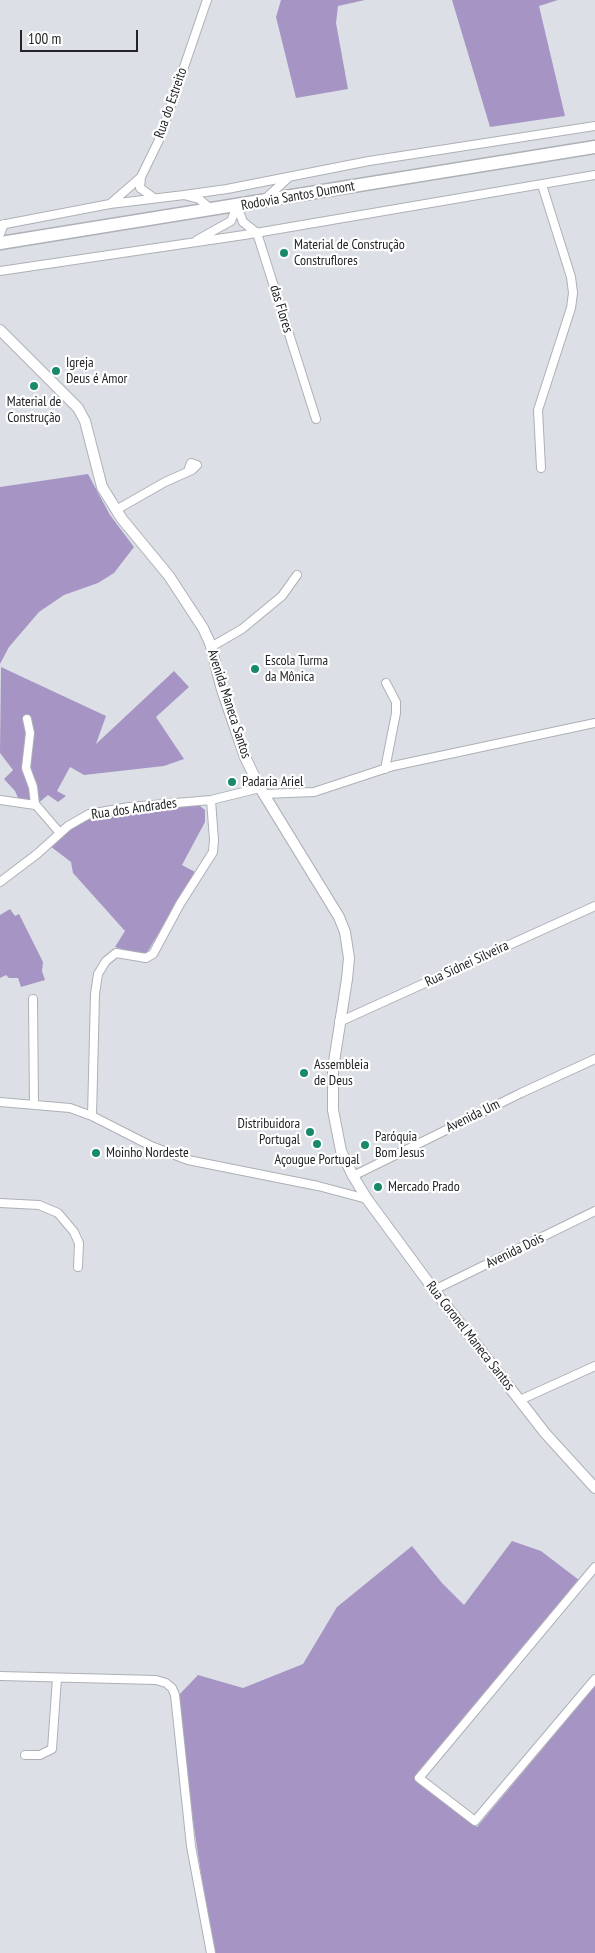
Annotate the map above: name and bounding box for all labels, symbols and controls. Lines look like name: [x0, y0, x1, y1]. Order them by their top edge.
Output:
scale bar: [22, 20, 140, 52]
text: 100 m: [28, 29, 61, 48]
street label: Rua do Estreito: [151, 66, 191, 140]
street label: Rodovia Santos Dumont: [240, 178, 356, 214]
place label: Material de Construção Construflores: [294, 237, 405, 270]
marker: Material de Construção Construflores: [278, 247, 290, 259]
street label: das Flores: [266, 283, 296, 335]
place label: Igreja Deus é Amor: [66, 355, 127, 388]
marker: Igreja Deus é Amor: [50, 365, 62, 377]
marker: Material de Construção: [28, 380, 40, 392]
place label: Material de Construção: [7, 394, 61, 427]
street label: Avenida Maneca Santos: [203, 647, 255, 761]
place label: Escola Turma da Mônica: [265, 653, 328, 686]
marker: Escola Turma da Mônica: [249, 663, 261, 675]
place label: Padaria Ariel: [242, 774, 303, 790]
marker: Padaria Ariel: [226, 776, 238, 788]
street label: Rua dos Andrades: [90, 795, 178, 823]
street label: Rua Sidnei Silveira: [422, 937, 512, 991]
place label: Assembleia de Deus: [314, 1057, 369, 1090]
marker: Assembleia de Deus: [298, 1067, 310, 1079]
street label: Avenida Um: [443, 1096, 503, 1136]
place label: Distribuidora Portugal: [237, 1116, 300, 1148]
marker: Distribuidora Portugal: [304, 1126, 316, 1138]
place label: Paróquia Bom Jesus: [375, 1129, 424, 1162]
marker: Açougue Portugal: [311, 1138, 323, 1150]
marker: Paróquia Bom Jesus: [359, 1139, 371, 1151]
place label: Moinho Nordeste: [106, 1145, 189, 1161]
marker: Moinho Nordeste: [90, 1147, 102, 1159]
place label: Açougue Portugal: [274, 1152, 360, 1168]
place label: Mercado Prado: [388, 1179, 460, 1195]
marker: Mercado Prado: [372, 1181, 384, 1193]
street label: Avenida Dois: [483, 1230, 547, 1272]
street label: Rua Coronel Maneca Santos: [422, 1278, 518, 1394]

